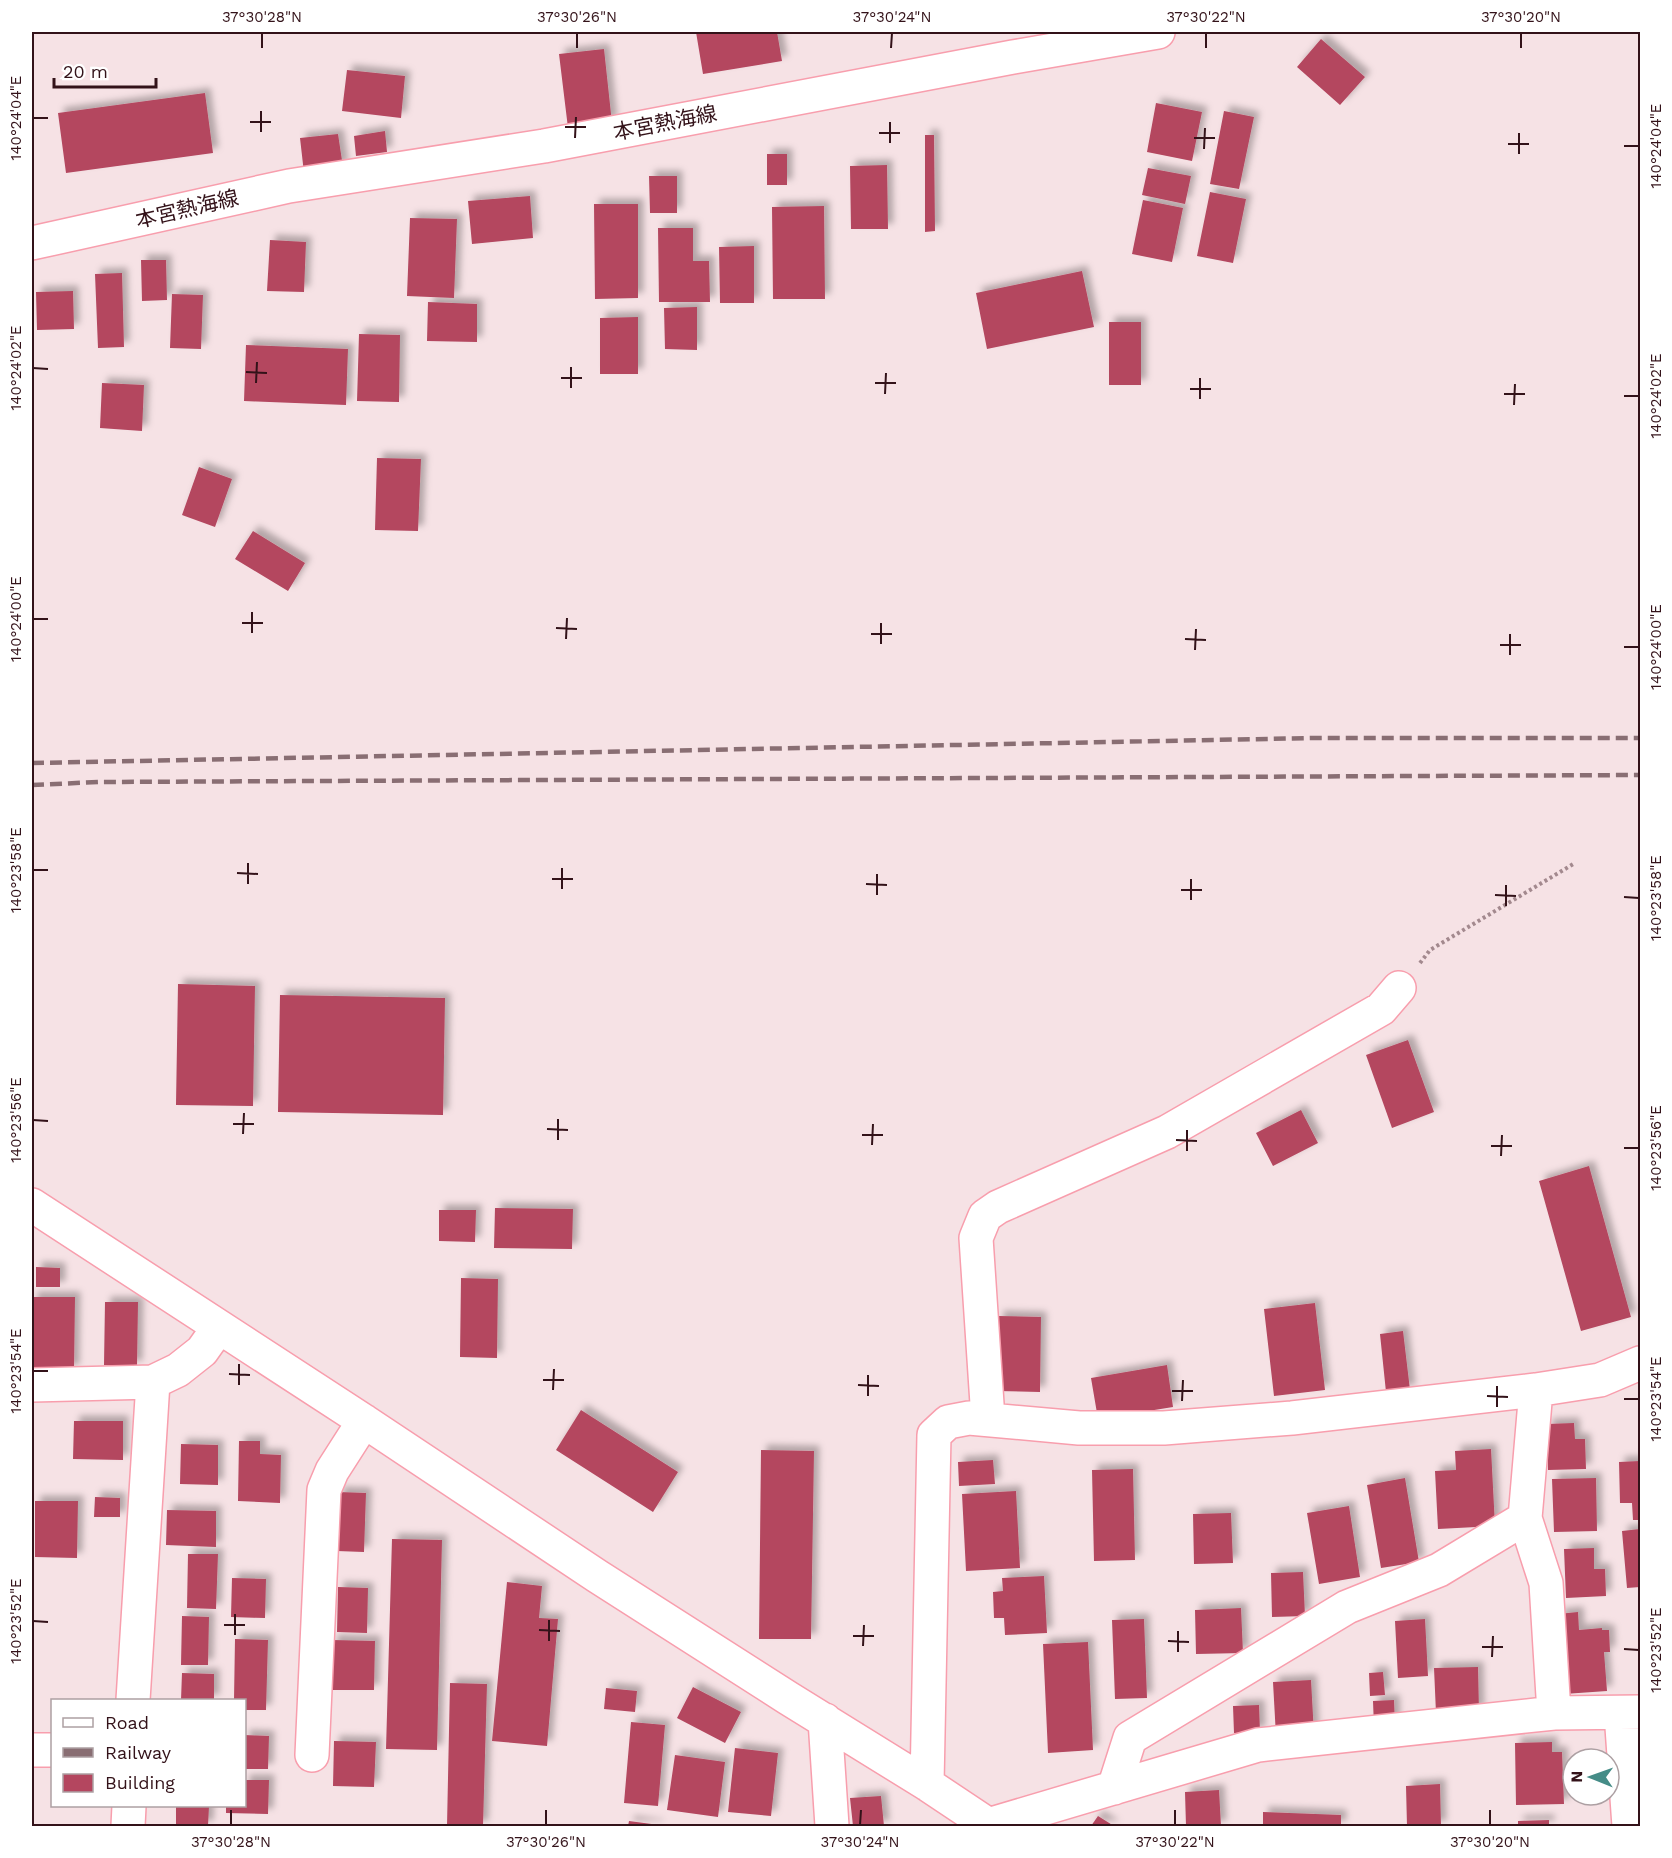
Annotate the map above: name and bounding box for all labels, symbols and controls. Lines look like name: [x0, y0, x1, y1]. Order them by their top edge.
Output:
text: 37°30'28"N: [222, 8, 302, 26]
text: 37°30'26"N: [537, 8, 617, 26]
text: 37°30'24"N: [853, 8, 931, 26]
text: 37°30'22"N: [1166, 8, 1246, 26]
text: 37°30'20"N: [1481, 8, 1561, 26]
scale bar: [54, 51, 156, 89]
text: 20 m: [63, 61, 108, 82]
text: 140°24'04"E: [7, 76, 25, 160]
street label: 本宮熱海線: [611, 100, 719, 145]
text: 140°24'04"E: [1647, 104, 1665, 188]
street label: 本宮熱海線: [133, 185, 241, 233]
text: 140°24'02"E: [7, 325, 25, 411]
text: 140°24'02"E: [1647, 353, 1665, 439]
text: 140°24'00"E: [7, 576, 25, 662]
text: 140°24'00"E: [1647, 604, 1665, 690]
text: 140°23'58"E: [7, 827, 25, 913]
text: 140°23'58"E: [1647, 855, 1665, 941]
text: 140°23'56"E: [7, 1077, 25, 1163]
text: 140°23'56"E: [1647, 1105, 1665, 1191]
text: 140°23'54"E: [7, 1328, 25, 1414]
text: 140°23'54"E: [1647, 1356, 1665, 1442]
text: 140°23'52"E: [7, 1578, 25, 1664]
text: 140°23'52"E: [1647, 1607, 1665, 1693]
legend: [51, 1699, 246, 1807]
text: Road: [105, 1712, 149, 1733]
text: Railway: [105, 1742, 172, 1763]
north arrow: [1561, 1747, 1621, 1807]
text: N: [1567, 1771, 1586, 1783]
text: Building: [105, 1772, 175, 1793]
text: 37°30'28"N: [191, 1833, 271, 1851]
text: 37°30'26"N: [506, 1833, 586, 1851]
text: 37°30'24"N: [821, 1833, 899, 1851]
text: 37°30'22"N: [1135, 1833, 1215, 1851]
text: 37°30'20"N: [1450, 1833, 1530, 1851]

